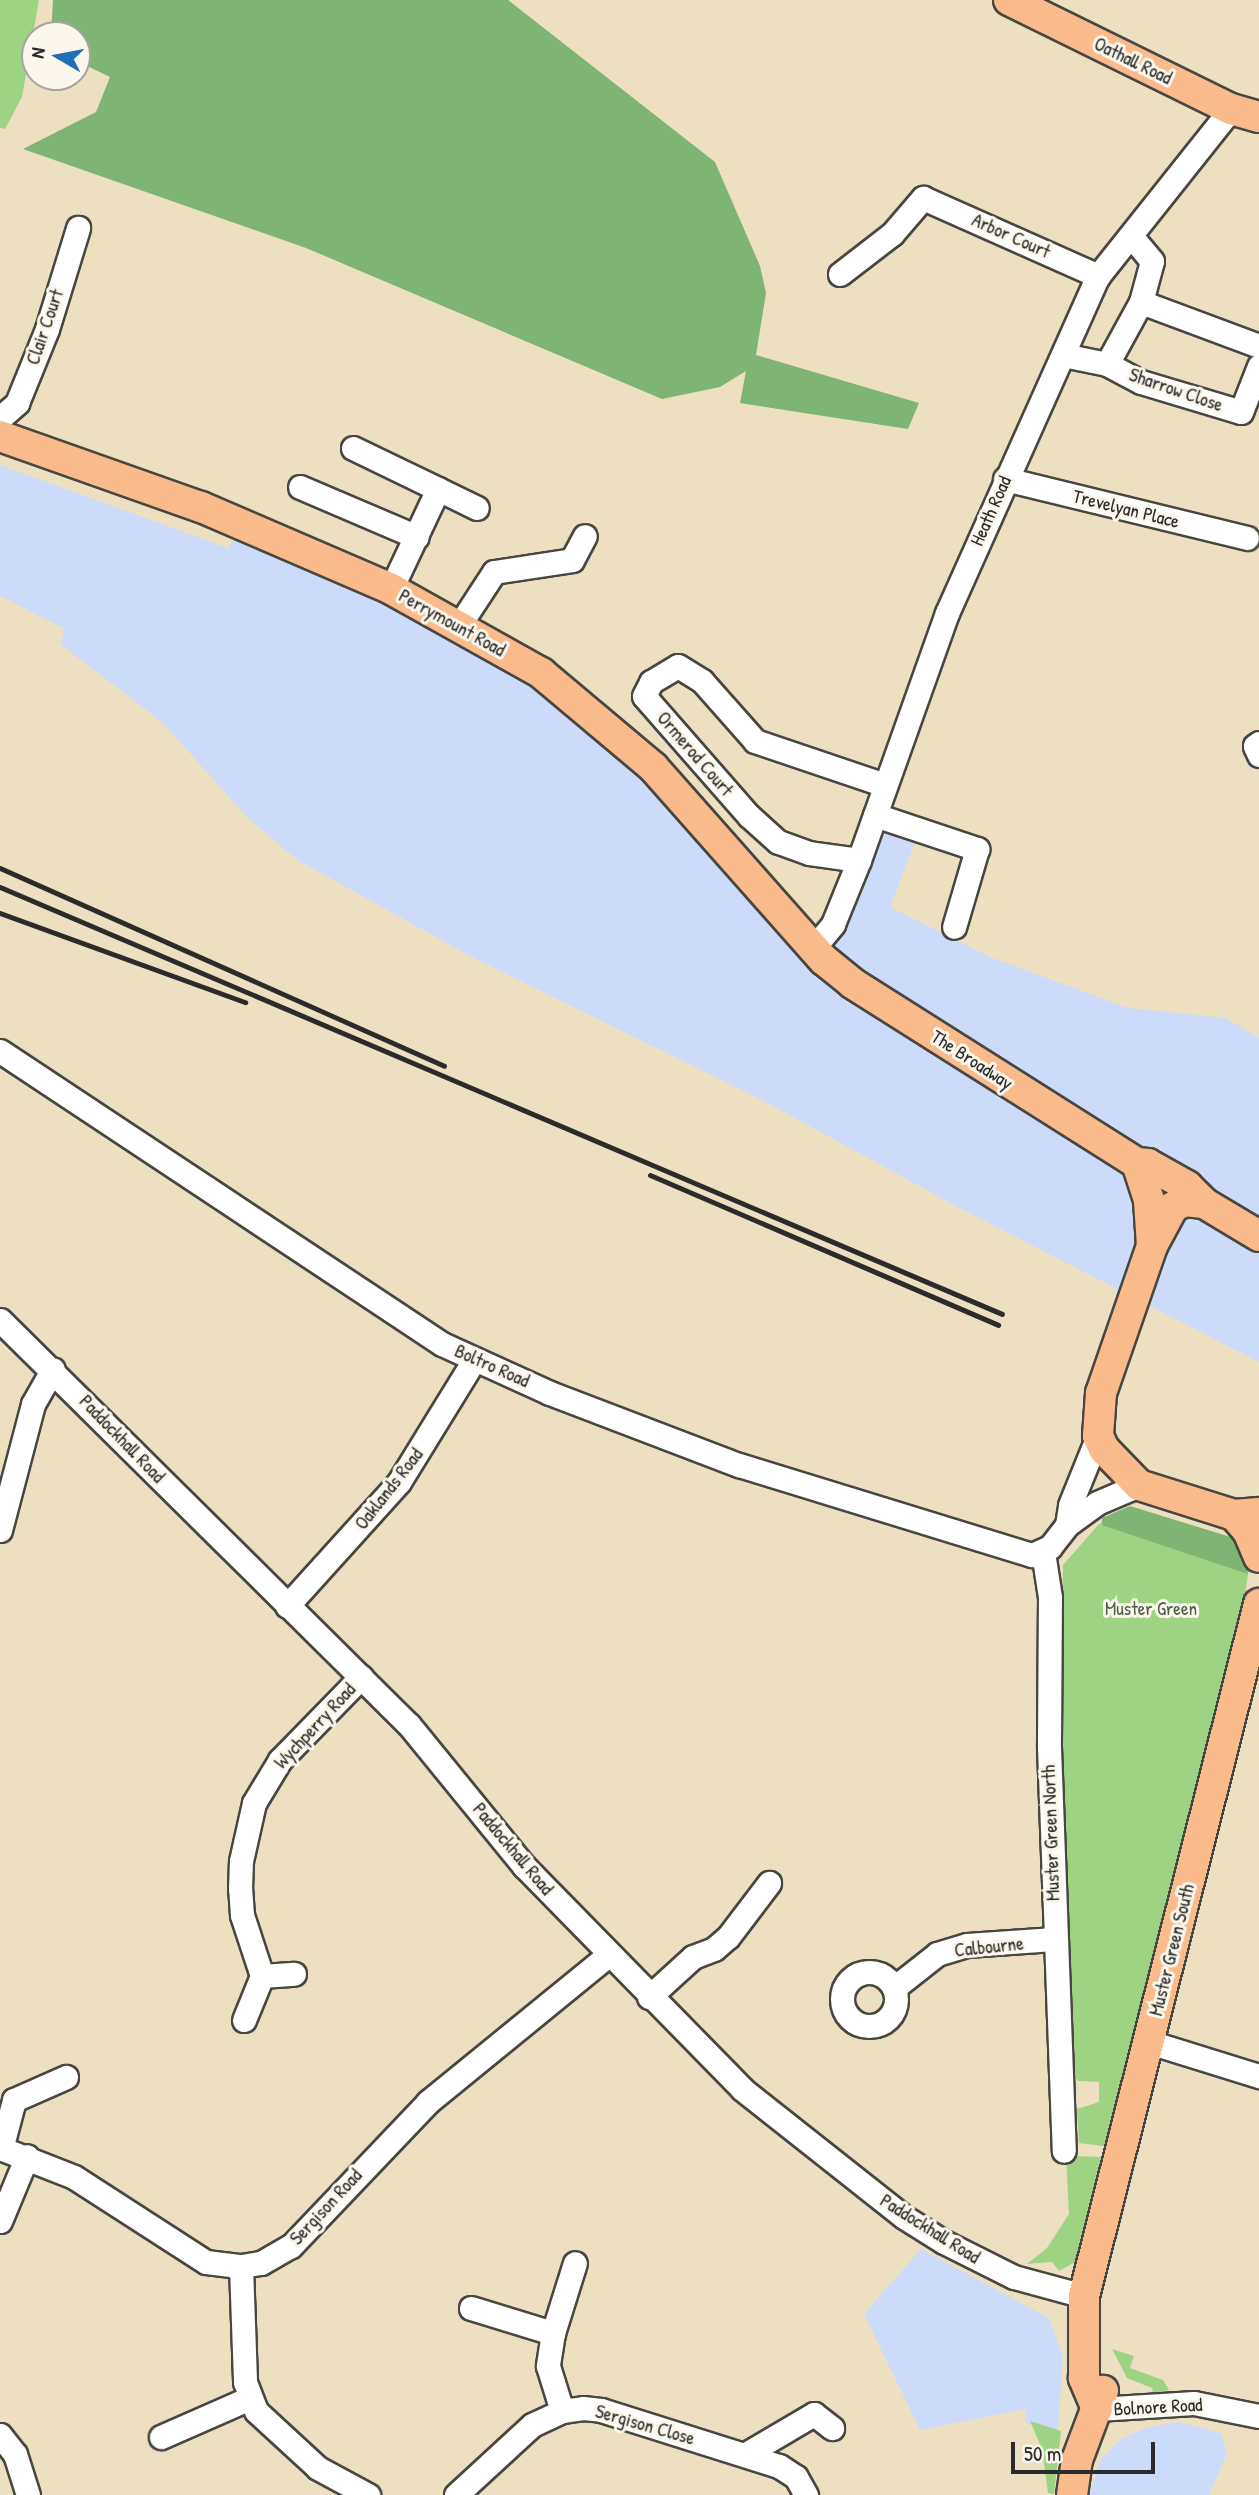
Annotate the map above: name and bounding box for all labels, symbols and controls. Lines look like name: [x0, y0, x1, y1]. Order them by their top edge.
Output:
north arrow: [21, 21, 91, 91]
street label: Oathall Road: [1090, 32, 1176, 90]
text: N: [24, 45, 51, 60]
street label: Arbor Court: [968, 209, 1054, 263]
street label: Clair Court: [21, 286, 69, 368]
street label: Sharrow Close: [1126, 363, 1226, 417]
street label: Heath Road: [966, 473, 1016, 549]
street label: Trevelyan Place: [1070, 485, 1182, 533]
street label: Perrymount Road: [395, 584, 509, 662]
street label: Ormerod Court: [652, 707, 738, 801]
street label: The Broadway: [927, 1025, 1017, 1095]
street label: Boltro Road: [451, 1339, 533, 1393]
street label: Paddockhall Road: [74, 1390, 170, 1488]
street label: Oaklands Road: [350, 1444, 428, 1534]
park label: Muster Green: [1105, 1598, 1197, 1620]
street label: Wychperry Road: [270, 1678, 360, 1774]
street label: Muster Green North: [1037, 1765, 1065, 1901]
street label: Paddockhall Road: [468, 1798, 558, 1900]
street label: Muster Green South: [1145, 1882, 1199, 2018]
street label: Calbourne: [953, 1932, 1025, 1962]
street label: Sergison Road: [285, 2164, 367, 2250]
street label: Paddockhall Road: [876, 2189, 984, 2269]
street label: Bolnore Road: [1113, 2393, 1203, 2421]
street label: Sergison Close: [593, 2400, 697, 2450]
scale bar: [1014, 2428, 1158, 2472]
text: 50 m: [1024, 2439, 1061, 2468]

